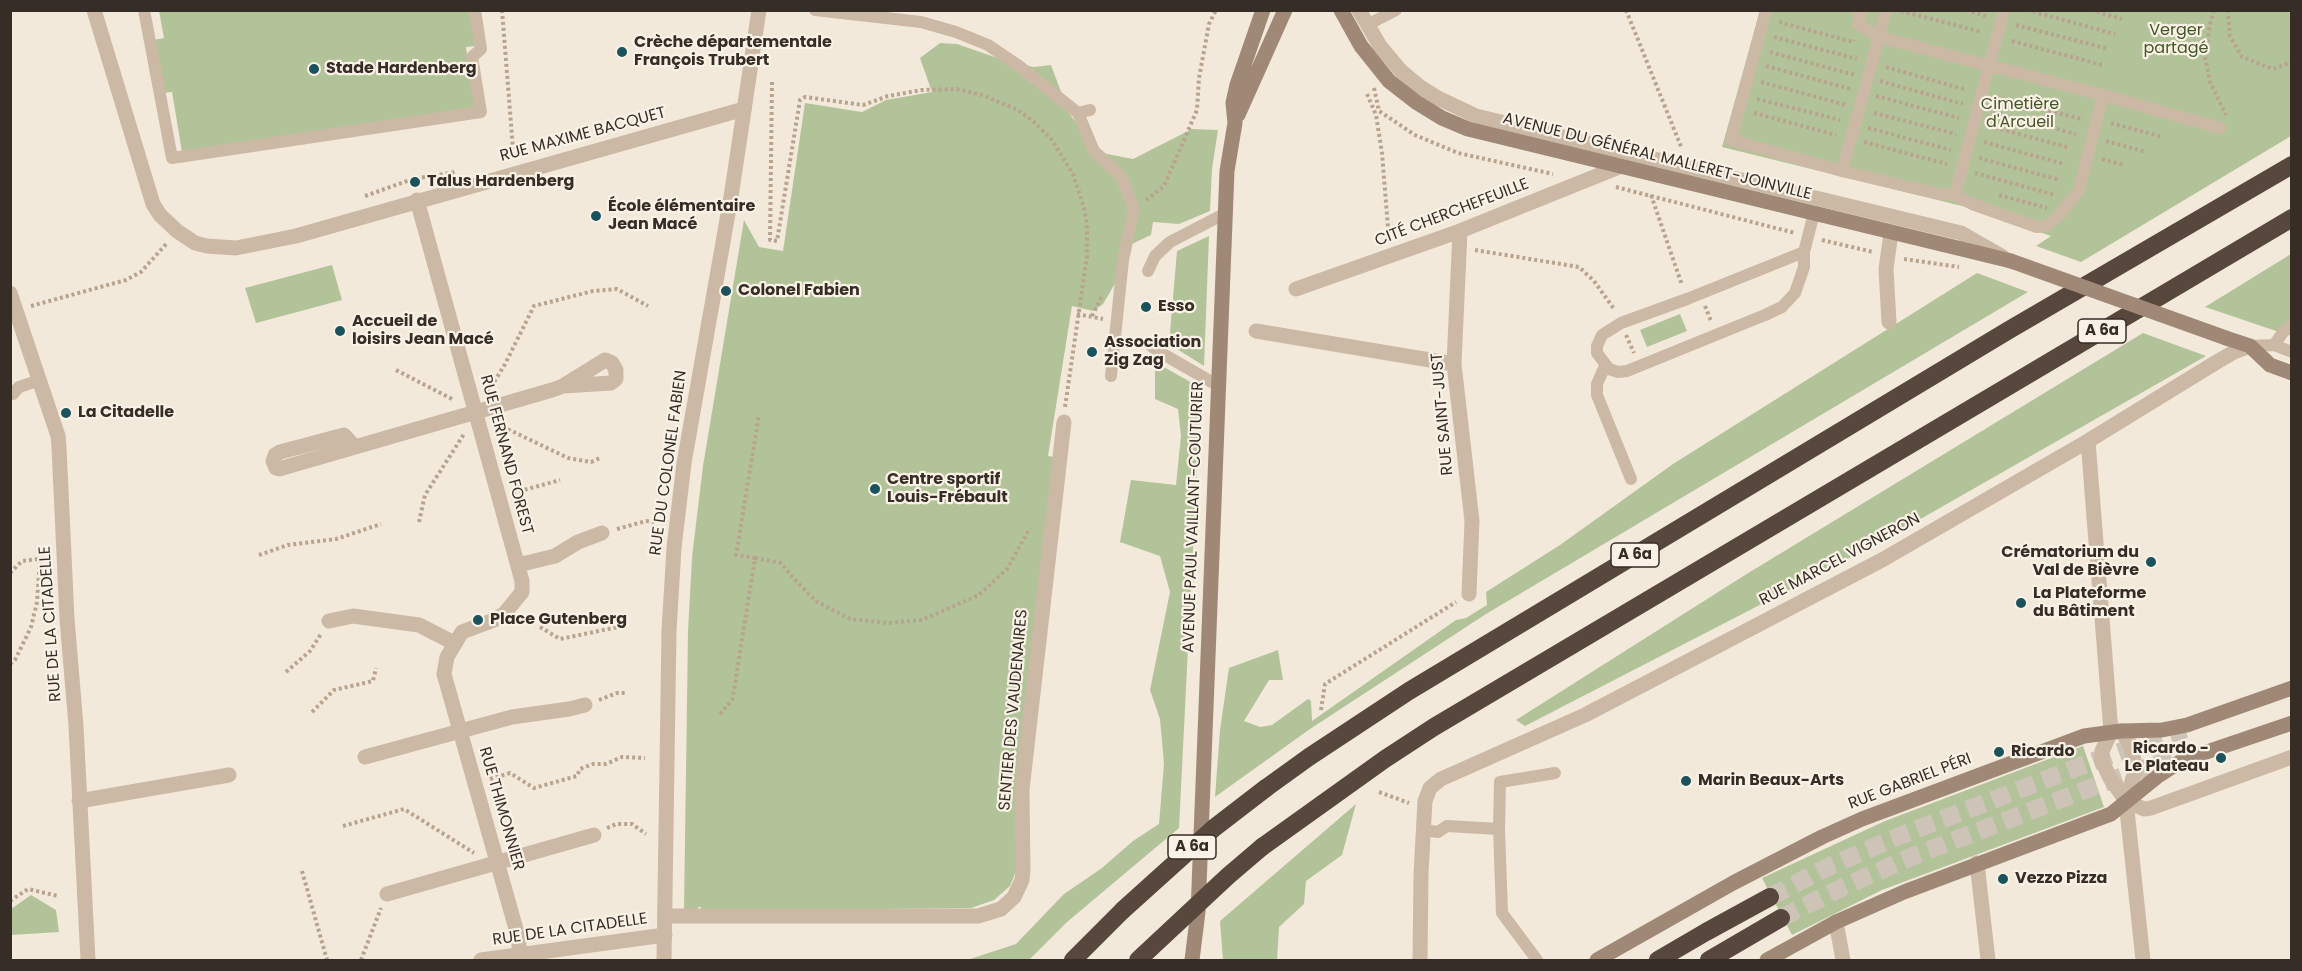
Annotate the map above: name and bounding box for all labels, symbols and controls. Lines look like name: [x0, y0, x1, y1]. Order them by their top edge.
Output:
park label: Verger partagé: [2144, 21, 2208, 59]
place label: Crèche départementale François Trubert: [634, 33, 832, 71]
marker: Crèche départementale François Trubert: [615, 45, 629, 59]
place label: Stade Hardenberg: [326, 59, 477, 79]
marker: Stade Hardenberg: [307, 62, 321, 76]
park label: Cimetière d'Arcueil: [1981, 95, 2059, 133]
street label: RUE MAXIME BACQUET: [498, 104, 668, 166]
street label: AVENUE DU GÉNÉRAL MALLERET-JOINVILLE: [1501, 109, 1813, 205]
place label: Talus Hardenberg: [427, 172, 574, 192]
marker: Talus Hardenberg: [408, 175, 422, 189]
street label: CITÉ CHERCHEFEUILLE: [1372, 175, 1532, 251]
place label: École élémentaire Jean Macé: [608, 197, 755, 235]
marker: École élémentaire Jean Macé: [589, 209, 603, 223]
place label: Colonel Fabien: [738, 281, 860, 301]
marker: Colonel Fabien: [719, 284, 733, 298]
place label: Esso: [1158, 297, 1195, 317]
marker: Esso: [1139, 300, 1153, 314]
place label: Accueil de loisirs Jean Macé: [352, 312, 494, 350]
road number: A 6a: [2078, 319, 2126, 343]
marker: Accueil de loisirs Jean Macé: [333, 324, 347, 338]
place label: Association Zig Zag: [1104, 333, 1201, 371]
marker: Association Zig Zag: [1085, 345, 1099, 359]
street label: RUE SAINT-JUST: [1428, 352, 1458, 476]
street label: RUE DU COLONEL FABIEN: [647, 369, 691, 557]
street label: RUE FERNAND FOREST: [475, 373, 537, 537]
street label: AVENUE PAUL VAILLANT-COUTURIER: [1180, 381, 1208, 653]
place label: La Citadelle: [78, 403, 174, 423]
marker: La Citadelle: [59, 406, 73, 420]
place label: Centre sportif Louis-Frébault: [887, 470, 1008, 508]
marker: Centre sportif Louis-Frébault: [868, 482, 882, 496]
street label: RUE MARCEL VIGNERON: [1756, 509, 1924, 611]
road number: A 6a: [1611, 543, 1659, 567]
place label: Crématorium du Val de Bièvre: [2001, 543, 2139, 581]
street label: RUE DE LA CITADELLE: [36, 545, 66, 703]
marker: Crématorium du Val de Bièvre: [2144, 555, 2158, 569]
place label: La Plateforme du Bâtiment: [2033, 584, 2146, 622]
marker: La Plateforme du Bâtiment: [2014, 596, 2028, 610]
street label: SENTIER DES VAUDENAIRES: [996, 609, 1032, 811]
place label: Place Gutenberg: [490, 610, 627, 630]
marker: Place Gutenberg: [471, 613, 485, 627]
place label: Ricardo - Le Plateau: [2125, 739, 2209, 777]
place label: Ricardo: [2011, 742, 2075, 762]
street label: RUE THIMONNIER: [474, 745, 528, 873]
marker: Ricardo: [1992, 745, 2006, 759]
street label: RUE GABRIEL PÉRI: [1846, 750, 1974, 814]
marker: Ricardo - Le Plateau: [2214, 751, 2228, 765]
place label: Marin Beaux-Arts: [1698, 771, 1844, 791]
marker: Marin Beaux-Arts: [1679, 774, 1693, 788]
road number: A 6a: [1168, 835, 1216, 859]
place label: Vezzo Pizza: [2015, 869, 2107, 889]
marker: Vezzo Pizza: [1996, 872, 2010, 886]
street label: RUE DE LA CITADELLE: [491, 910, 649, 950]

